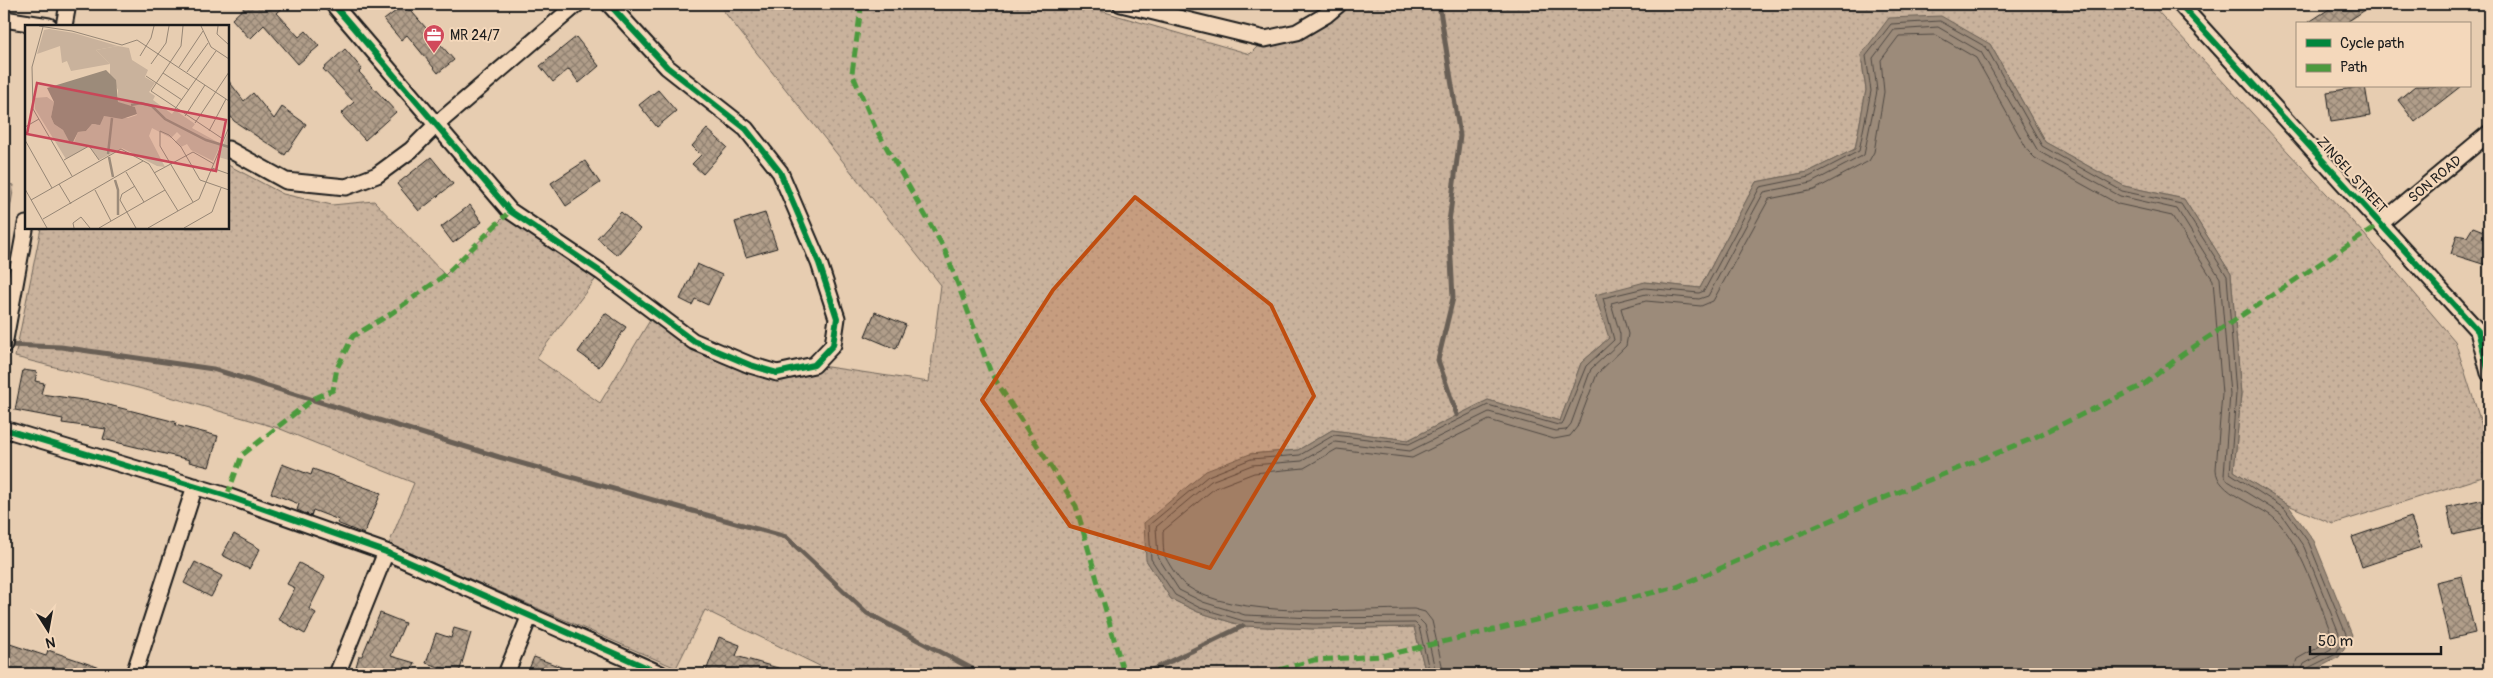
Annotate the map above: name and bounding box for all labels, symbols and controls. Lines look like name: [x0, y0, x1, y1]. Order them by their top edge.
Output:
legend: [2296, 22, 2470, 88]
office icon: MR 24/7: [422, 23, 446, 54]
inset map: [25, 25, 229, 229]
place label: MR 24/7: [450, 27, 500, 44]
text: Cycle path: [2340, 34, 2404, 53]
text: Path: [2340, 58, 2367, 77]
street label: ZINGEL STREET: [2313, 133, 2391, 217]
street label: SON ROAD: [2405, 152, 2465, 206]
north arrow: [22, 606, 72, 656]
scale bar: [2310, 623, 2442, 655]
text: 50 m: [2318, 632, 2353, 651]
text: N: [44, 633, 57, 652]

